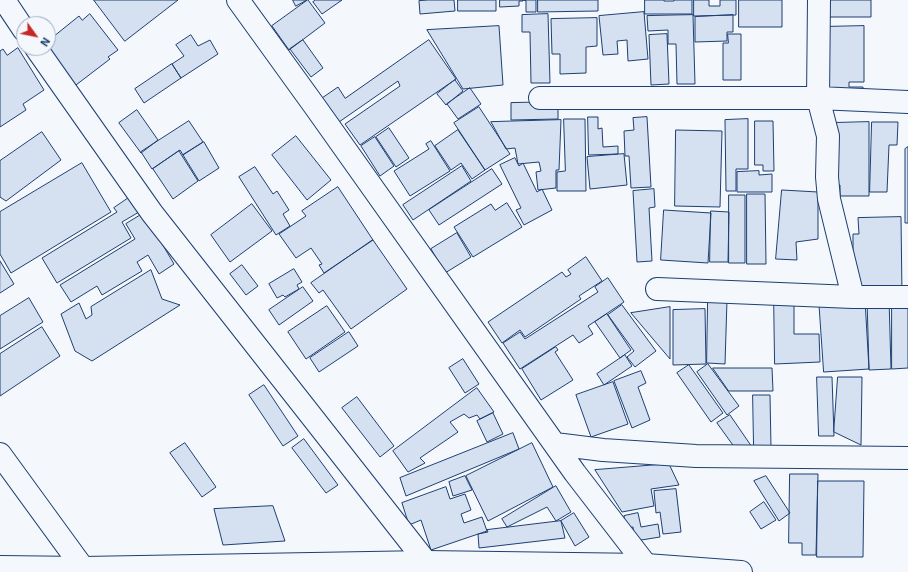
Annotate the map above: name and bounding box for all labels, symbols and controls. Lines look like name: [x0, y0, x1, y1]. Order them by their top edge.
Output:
north arrow: [16, 16, 56, 56]
text: N: [38, 35, 53, 49]

